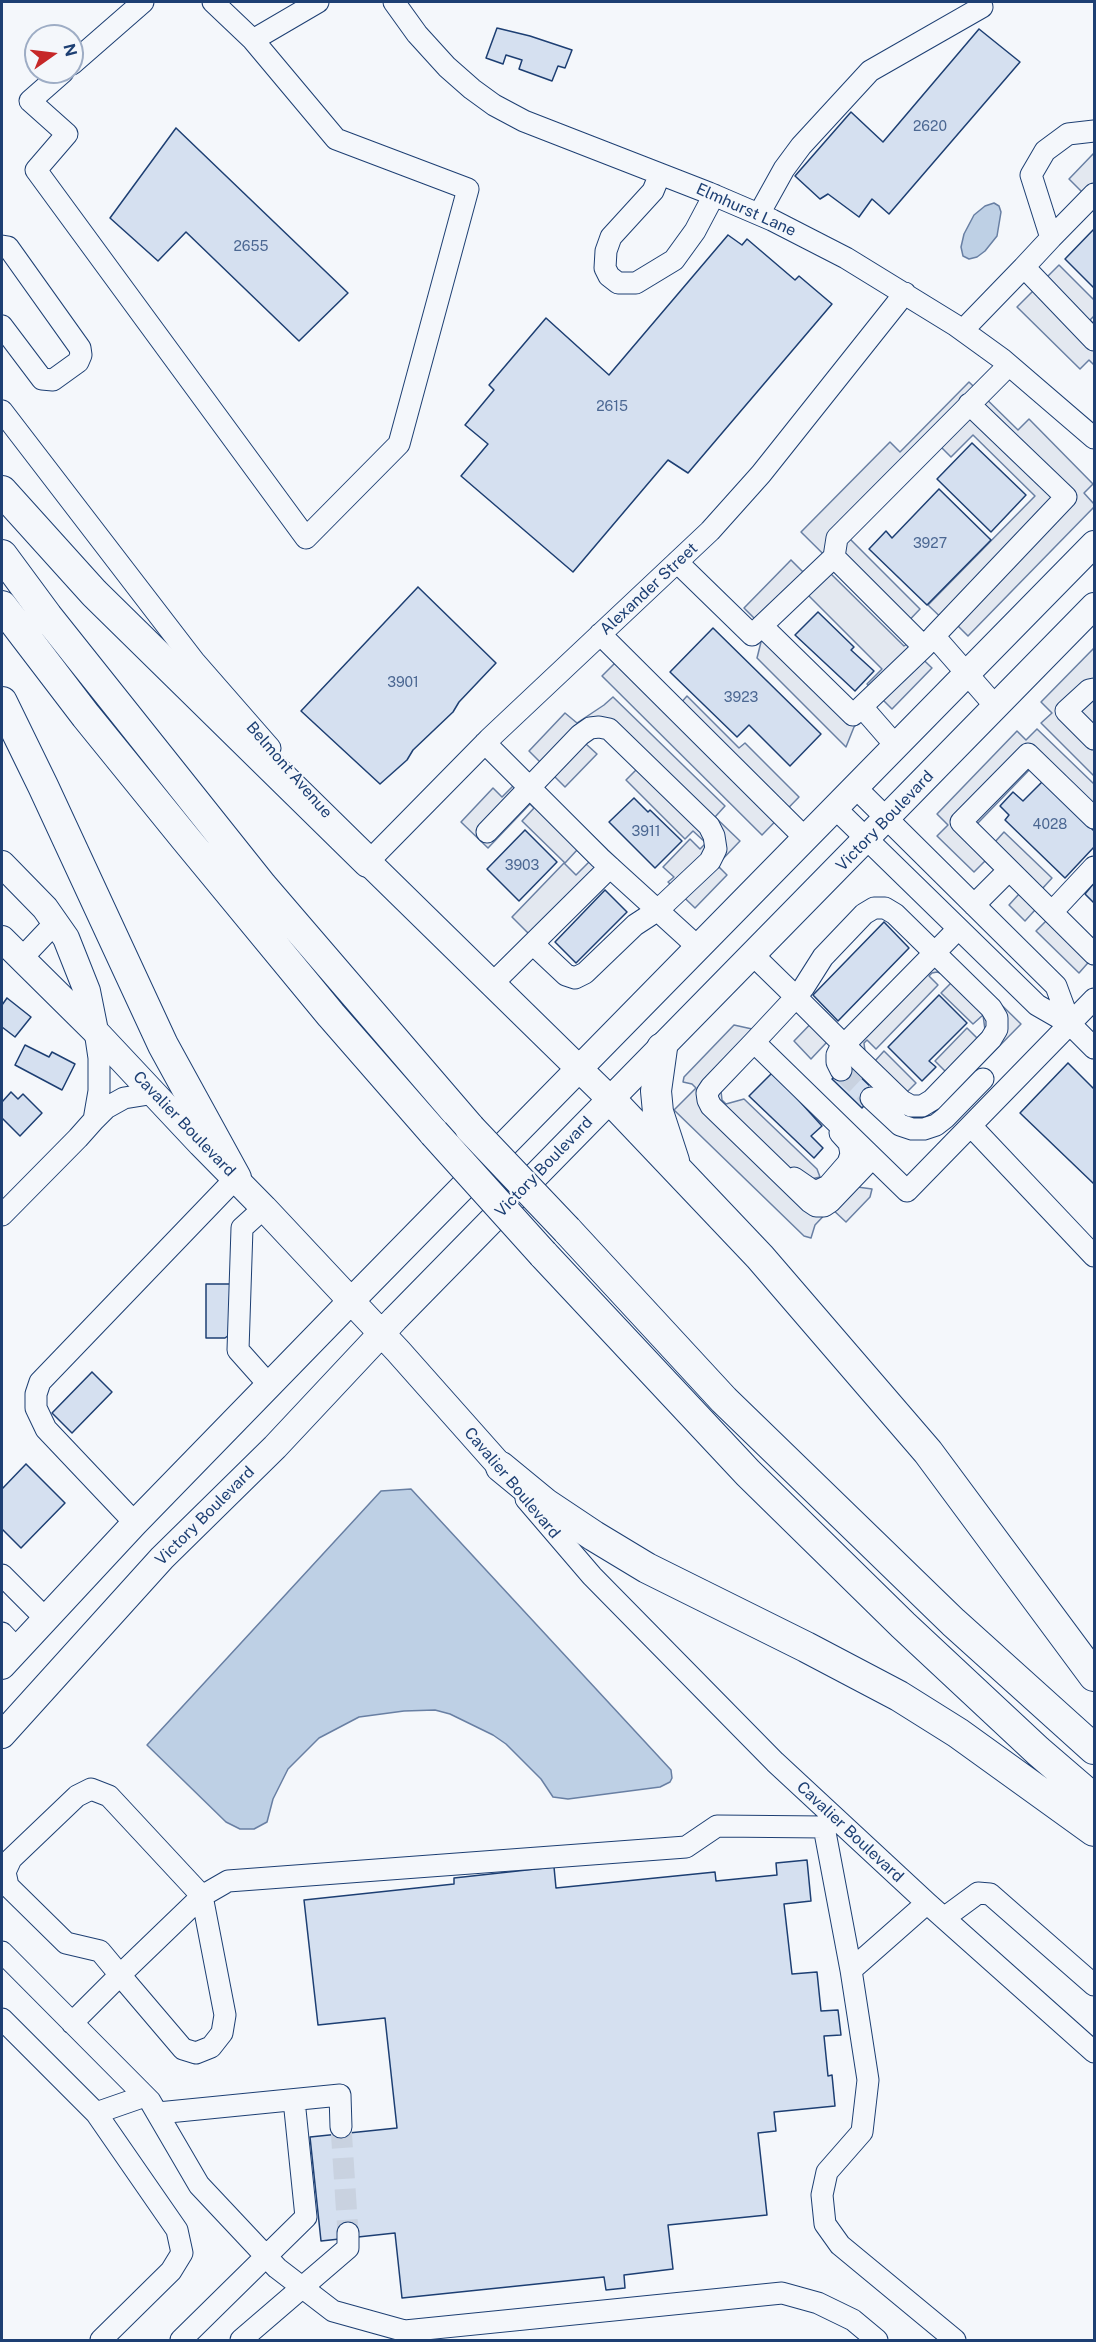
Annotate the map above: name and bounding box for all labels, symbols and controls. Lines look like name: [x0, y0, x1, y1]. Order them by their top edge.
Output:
north arrow: [24, 24, 84, 84]
text: N: [59, 42, 81, 58]
house number: 2620: [913, 119, 947, 135]
street label: Elmhurst Lane: [693, 179, 799, 241]
house number: 2655: [234, 239, 268, 255]
house number: 2615: [596, 399, 628, 415]
house number: 3927: [913, 536, 947, 552]
street label: Alexander Street: [596, 539, 702, 639]
house number: 3901: [387, 675, 419, 691]
house number: 3923: [724, 690, 758, 706]
street label: Belmont Avenue: [242, 718, 336, 822]
street label: Victory Boulevard: [832, 767, 938, 875]
house number: 4028: [1033, 817, 1067, 833]
house number: 3911: [632, 824, 660, 840]
house number: 3903: [505, 858, 539, 874]
street label: Cavalier Boulevard: [129, 1067, 239, 1181]
street label: Victory Boulevard: [491, 1113, 597, 1221]
street label: Cavalier Boulevard: [460, 1424, 564, 1542]
street label: Victory Boulevard: [152, 1463, 258, 1569]
street label: Cavalier Boulevard: [793, 1778, 907, 1886]

